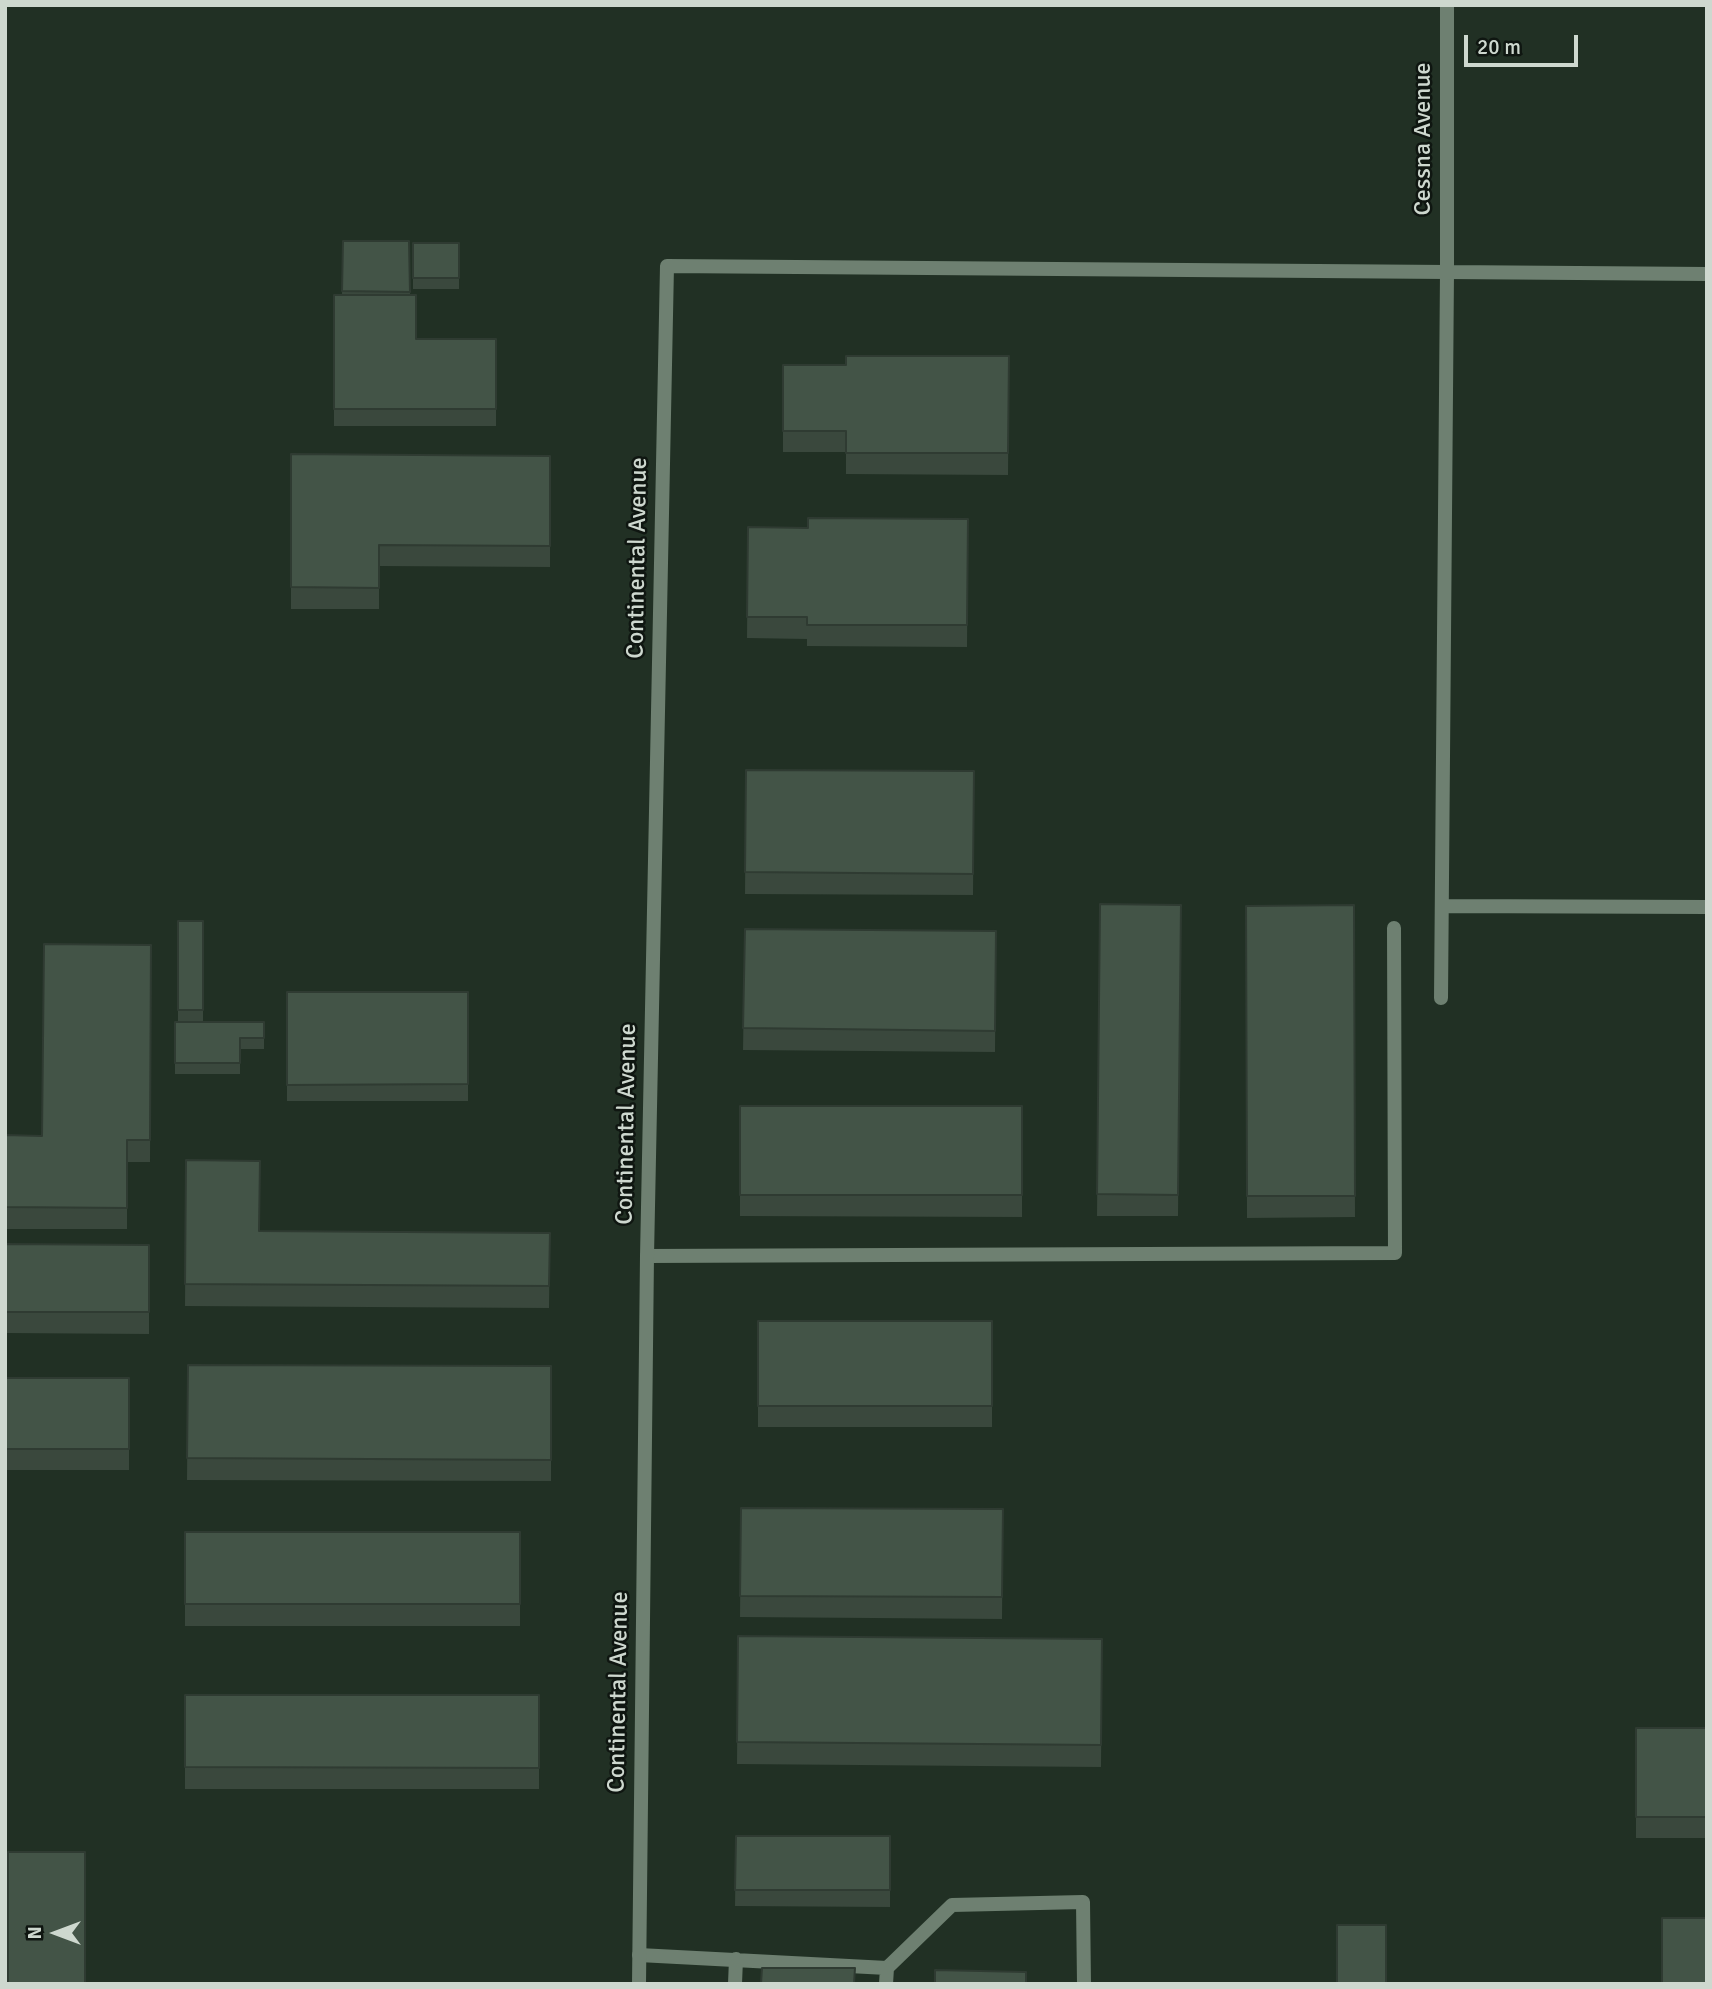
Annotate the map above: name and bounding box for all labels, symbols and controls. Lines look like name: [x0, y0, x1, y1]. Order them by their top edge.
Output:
scale bar: [1467, 21, 1581, 65]
text: 20 m: [1477, 34, 1521, 60]
street label: Cessna Avenue: [1410, 63, 1438, 215]
street label: Continental Avenue: [622, 457, 654, 659]
street label: Continental Avenue: [611, 1023, 643, 1225]
street label: Continental Avenue: [603, 1591, 635, 1793]
north arrow: [21, 1898, 91, 1968]
text: N: [23, 1926, 47, 1940]

